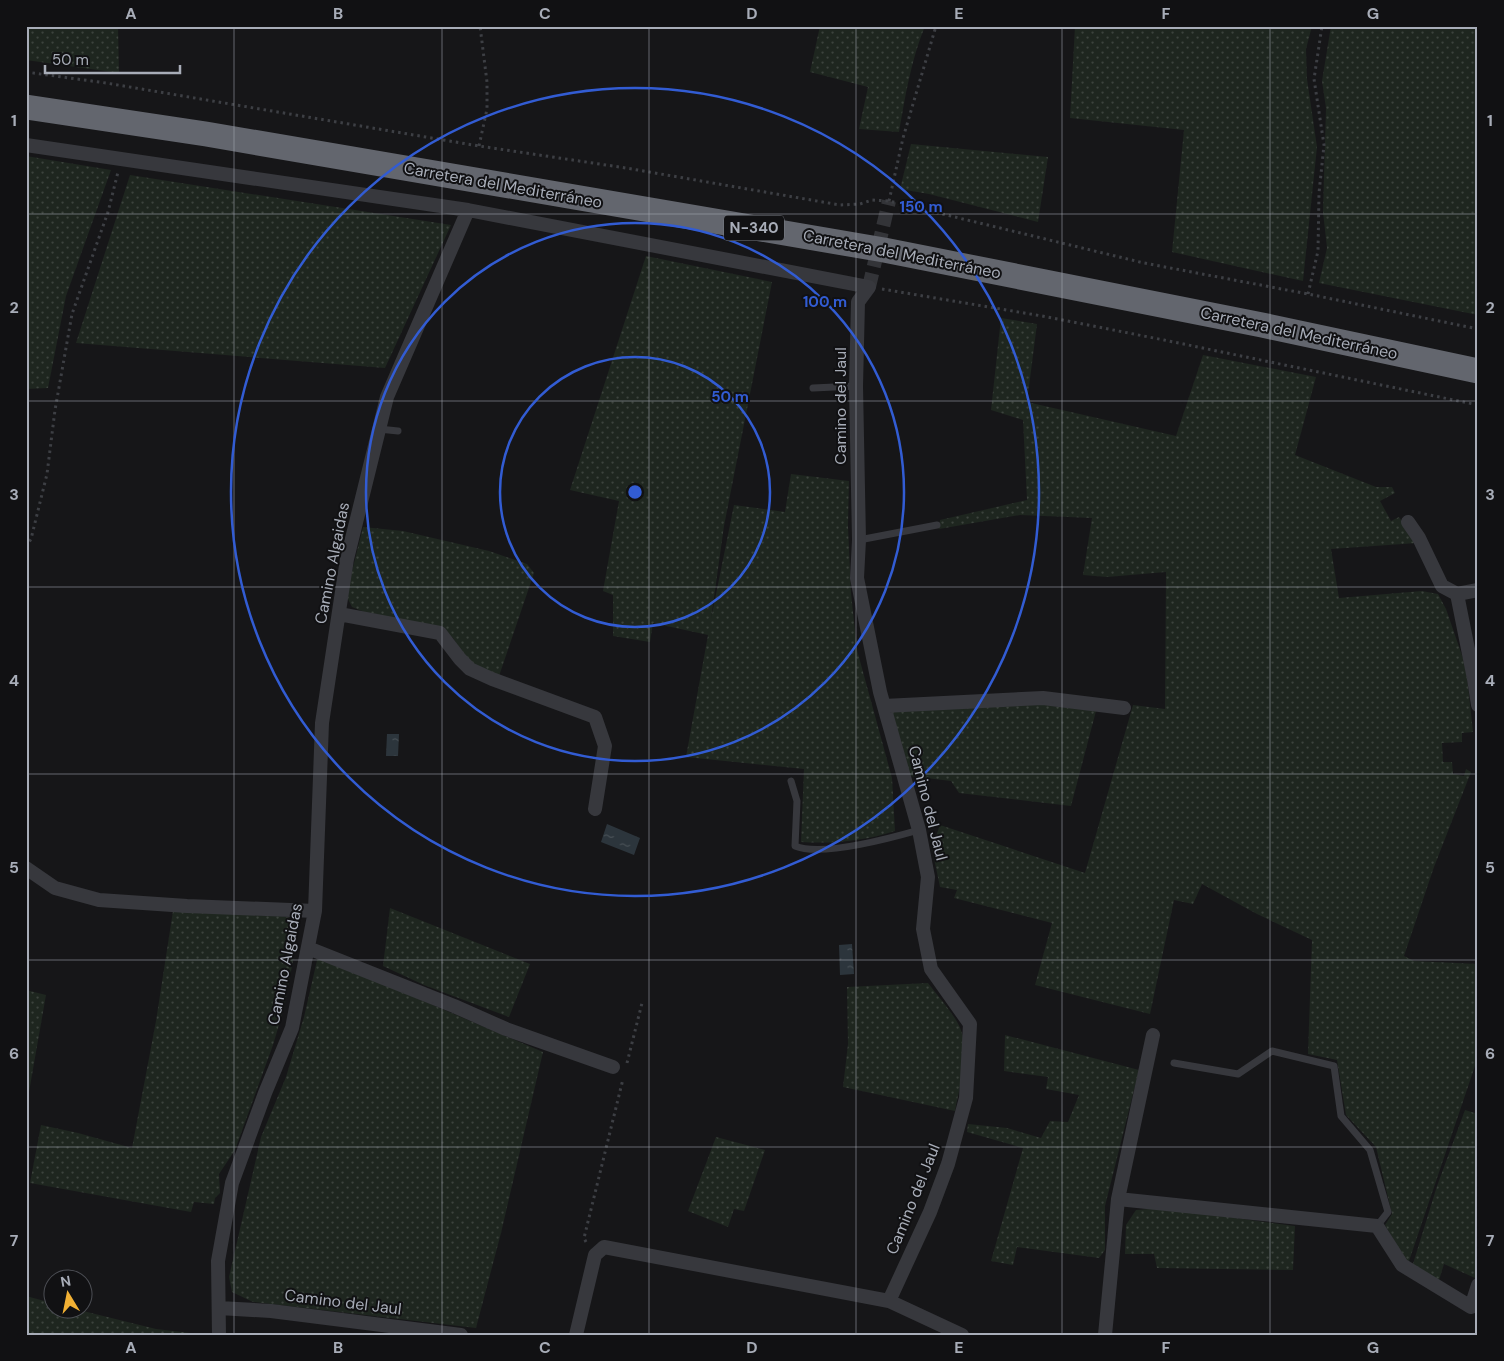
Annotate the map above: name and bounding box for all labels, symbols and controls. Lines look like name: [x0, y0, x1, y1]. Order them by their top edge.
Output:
text: A: [125, 3, 137, 24]
text: B: [333, 3, 343, 24]
text: C: [539, 3, 551, 24]
text: D: [746, 3, 758, 24]
text: E: [954, 3, 964, 24]
text: F: [1162, 3, 1171, 24]
text: G: [1367, 3, 1379, 24]
scale bar: [45, 42, 180, 74]
text: 50 m: [52, 50, 89, 70]
text: 1: [11, 110, 17, 131]
text: 1: [1487, 110, 1493, 131]
street label: Carretera del Mediterráneo: [402, 157, 604, 213]
text: 150 m: [900, 197, 943, 217]
road number: N-340: [724, 216, 784, 240]
street label: Carretera del Mediterráneo: [801, 224, 1003, 284]
text: 100 m: [803, 292, 847, 312]
text: 2: [9, 297, 19, 318]
text: 2: [1485, 297, 1495, 318]
street label: Carretera del Mediterráneo: [1198, 302, 1400, 364]
street label: Camino del Jaul: [830, 347, 851, 465]
text: 50 m: [711, 387, 749, 407]
centre of rings: [626, 483, 644, 501]
text: 3: [9, 484, 19, 505]
text: 3: [1485, 484, 1495, 505]
street label: Camino Algaidas: [310, 500, 354, 626]
text: 4: [9, 670, 19, 691]
text: 4: [1485, 670, 1495, 691]
street label: Camino del Jaul: [904, 743, 952, 863]
text: 5: [9, 857, 19, 878]
text: 5: [1485, 857, 1495, 878]
street label: Camino Algaidas: [263, 901, 307, 1027]
text: 6: [9, 1043, 19, 1064]
text: 6: [1485, 1043, 1495, 1064]
street label: Camino del Jaul: [881, 1141, 945, 1257]
text: 7: [10, 1230, 19, 1251]
text: 7: [1486, 1230, 1495, 1251]
north arrow: [42, 1268, 92, 1318]
text: N: [59, 1271, 72, 1291]
street label: Camino del Jaul: [283, 1284, 403, 1320]
text: A: [125, 1337, 137, 1358]
text: B: [333, 1337, 343, 1358]
text: C: [539, 1337, 551, 1358]
text: D: [746, 1337, 758, 1358]
text: E: [954, 1337, 964, 1358]
text: F: [1162, 1337, 1171, 1358]
text: G: [1367, 1337, 1379, 1358]

